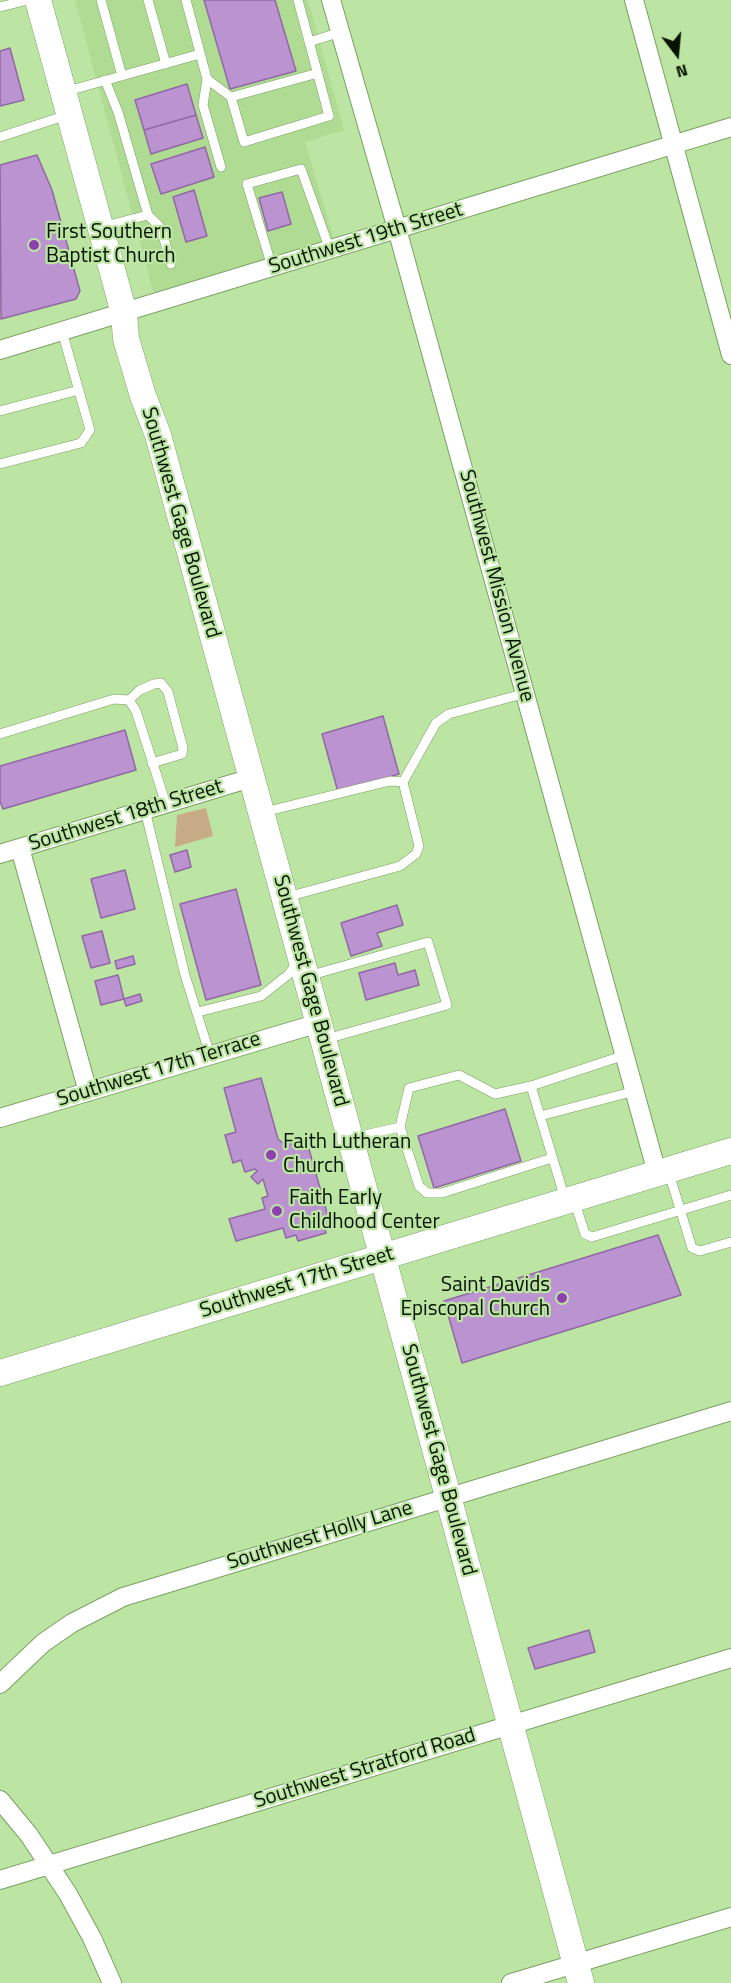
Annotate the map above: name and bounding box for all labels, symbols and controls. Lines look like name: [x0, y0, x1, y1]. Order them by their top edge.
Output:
north arrow: [647, 24, 707, 84]
text: N: [673, 58, 691, 84]
street label: Southwest 19th Street: [266, 198, 466, 280]
place label: First Southern Baptist Church: [46, 220, 176, 270]
marker: First Southern Baptist Church: [27, 238, 41, 252]
street label: Southwest Gage Boulevard: [135, 405, 225, 641]
street label: Southwest Mission Avenue: [453, 467, 539, 705]
street label: Southwest 18th Street: [26, 775, 226, 857]
street label: Southwest Gage Boulevard: [267, 872, 353, 1110]
street label: Southwest 17th Terrace: [54, 1027, 264, 1113]
place label: Faith Lutheran Church: [283, 1130, 411, 1180]
marker: Faith Lutheran Church: [264, 1148, 278, 1162]
place label: Faith Early Childhood Center: [289, 1186, 440, 1236]
marker: Faith Early Childhood Center: [270, 1204, 284, 1218]
street label: Southwest 17th Street: [197, 1242, 397, 1324]
place label: Saint Davids Episcopal Church: [400, 1273, 550, 1323]
marker: Saint Davids Episcopal Church: [555, 1291, 569, 1305]
street label: Southwest Gage Boulevard: [395, 1341, 481, 1579]
street label: Southwest Holly Lane: [224, 1496, 416, 1576]
street label: Southwest Stratford Road: [251, 1723, 479, 1815]

